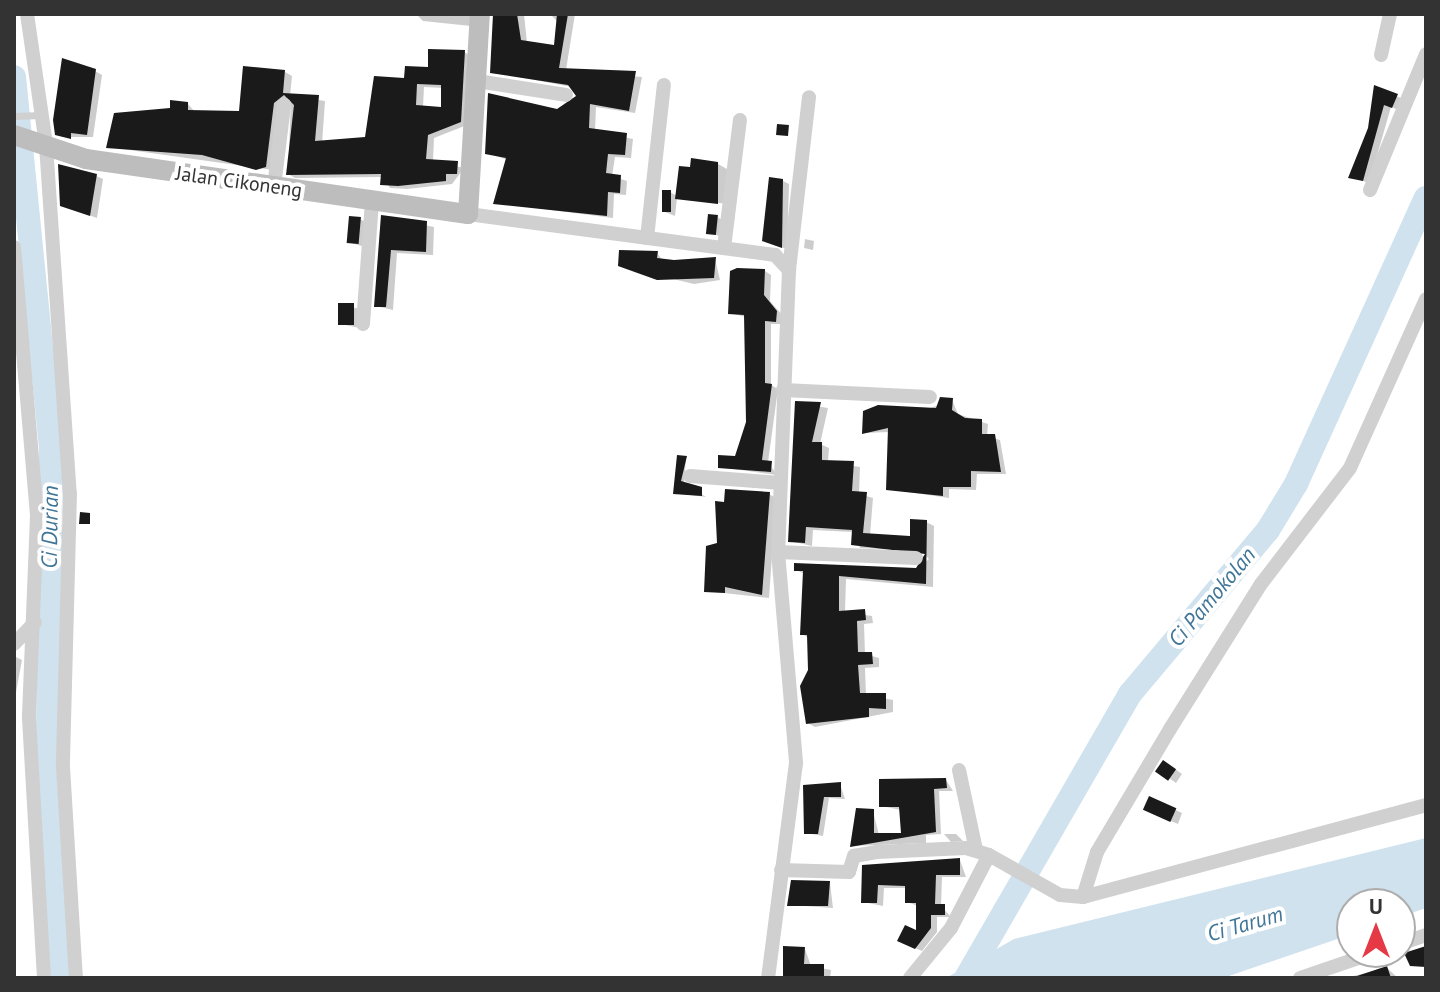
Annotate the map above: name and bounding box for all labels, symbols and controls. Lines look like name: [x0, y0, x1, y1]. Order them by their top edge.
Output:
street label: Jalan Cikoneng: [174, 161, 304, 203]
water label: Ci Durian: [36, 485, 64, 569]
water label: Ci Pamokolan: [1163, 542, 1261, 652]
north arrow: [1336, 888, 1416, 968]
text: U: [1369, 892, 1383, 920]
water label: Ci Tarum: [1204, 901, 1286, 947]

